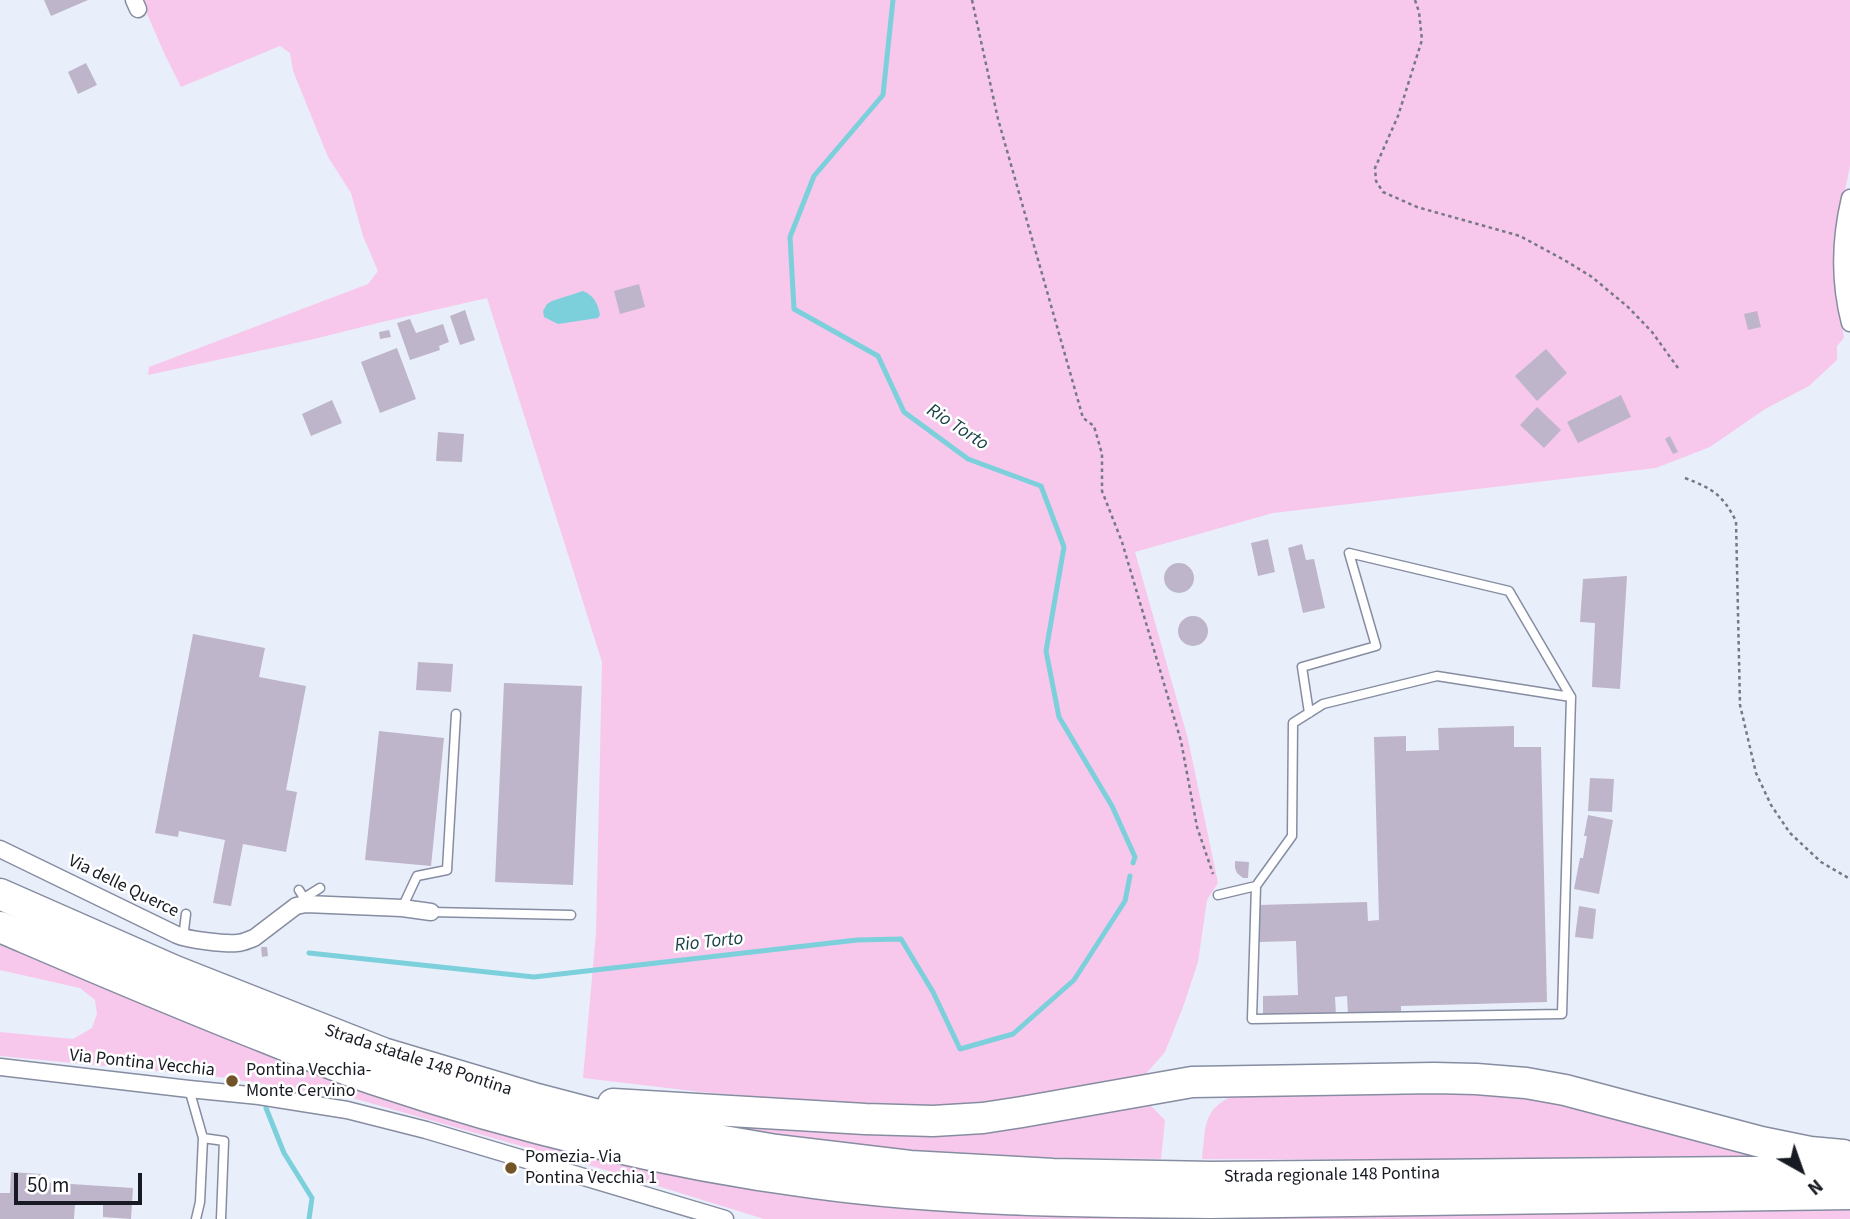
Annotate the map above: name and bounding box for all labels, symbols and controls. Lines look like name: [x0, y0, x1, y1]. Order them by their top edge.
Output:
water label: Rio Torto: [922, 400, 992, 456]
street label: Via delle Querce: [64, 851, 182, 923]
water label: Rio Torto: [674, 928, 744, 958]
street label: Strada statale 148 Pontina: [322, 1020, 514, 1102]
street label: Via Pontina Vecchia: [68, 1046, 216, 1082]
place label: Pontina Vecchia- Monte Cervino: [246, 1060, 371, 1102]
marker: Pontina Vecchia- Monte Cervino: [224, 1073, 240, 1089]
north arrow: [1766, 1135, 1836, 1205]
place label: Pomezia- Via Pontina Vecchia 1: [525, 1147, 657, 1190]
scale bar: [18, 1160, 145, 1204]
marker: Pomezia- Via Pontina Vecchia 1: [503, 1160, 519, 1176]
street label: Strada regionale 148 Pontina: [1224, 1163, 1440, 1189]
text: 50 m: [27, 1170, 69, 1200]
text: N: [1801, 1172, 1828, 1201]

